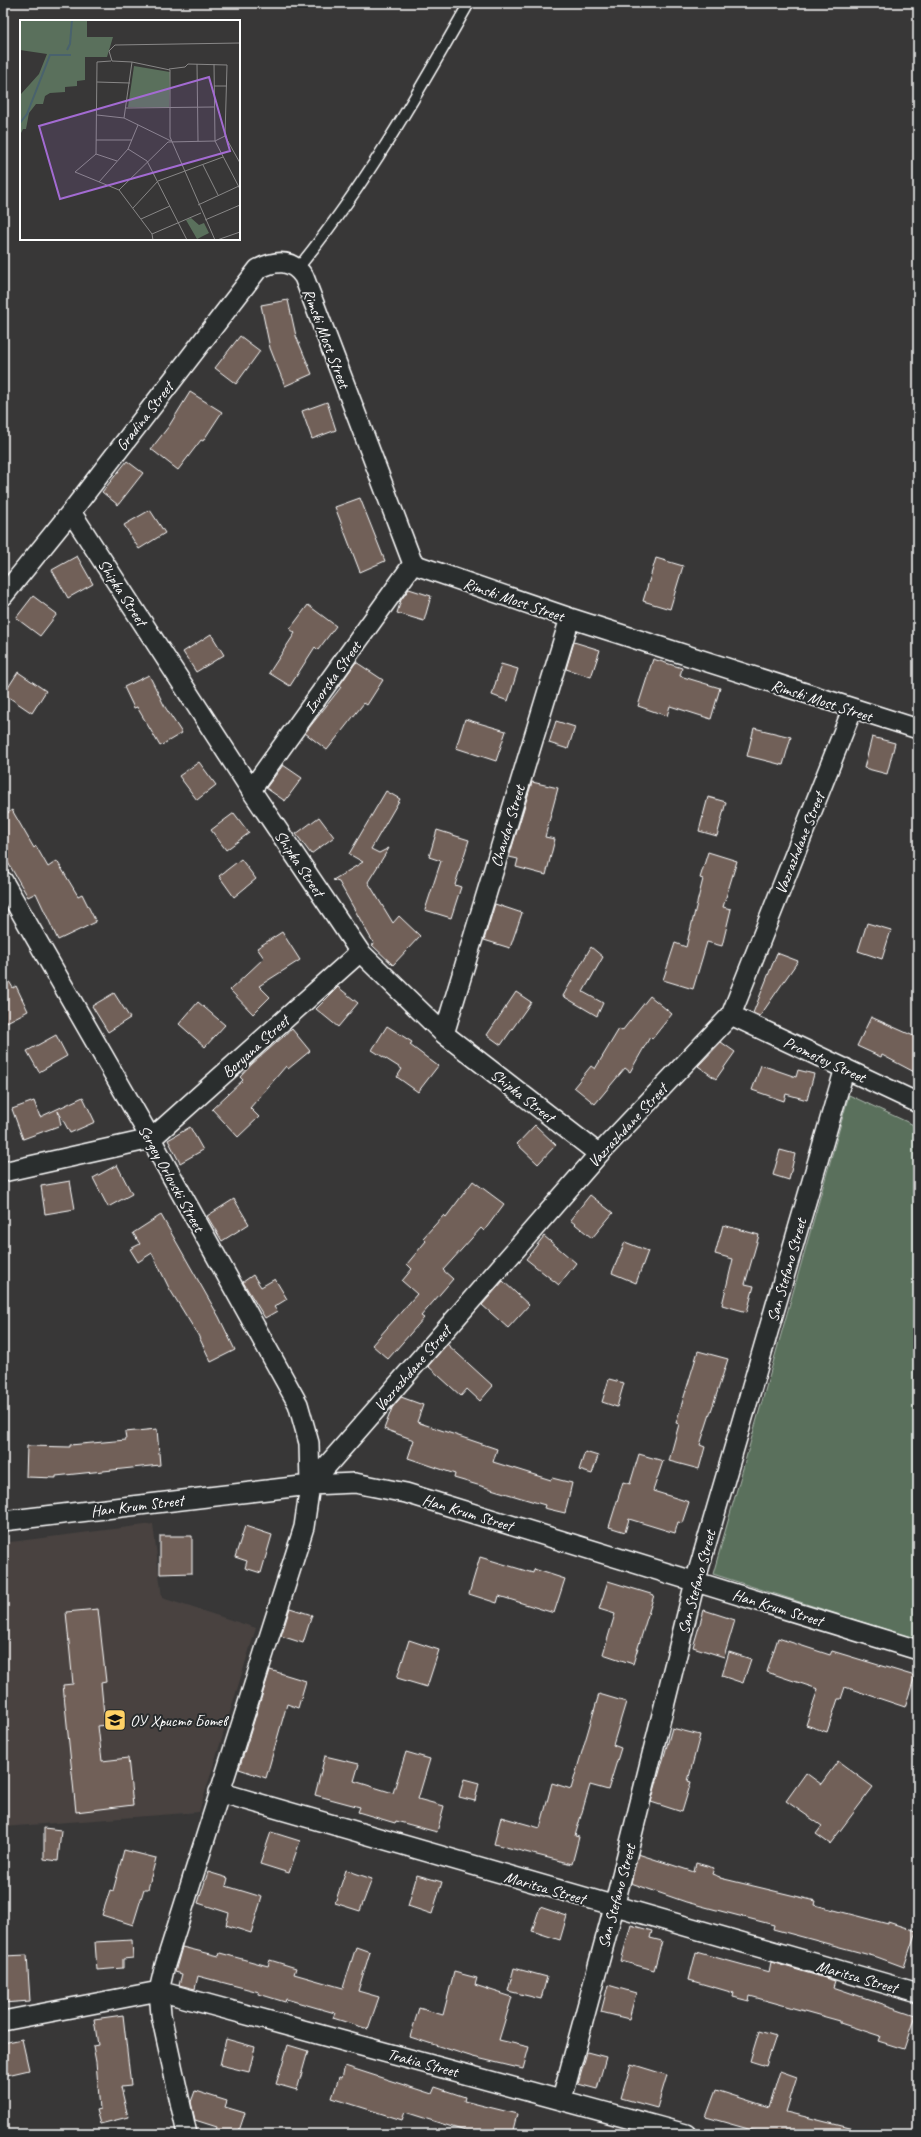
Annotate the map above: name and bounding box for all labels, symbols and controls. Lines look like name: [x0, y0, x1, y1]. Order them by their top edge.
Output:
inset map: [20, 20, 240, 240]
street label: Rimski Most Street: [298, 286, 355, 393]
street label: Gradina Street: [112, 376, 180, 455]
street label: Shipka Street: [93, 555, 153, 632]
street label: Rimski Most Street: [461, 573, 568, 627]
street label: Izvorska Street: [300, 636, 367, 718]
street label: Rimski Most Street: [769, 675, 876, 727]
street label: Chavdar Street: [486, 782, 530, 869]
street label: Vazrazhdane Street: [770, 787, 830, 897]
street label: Shipka Street: [270, 827, 330, 903]
street label: Boryana Street: [218, 1009, 296, 1082]
street label: Prometey Street: [780, 1032, 870, 1088]
street label: Shipka Street: [486, 1065, 560, 1129]
street label: Vazrazhdane Street: [584, 1078, 674, 1172]
street label: Sergey Orlovski Street: [134, 1122, 209, 1237]
street label: San Stefano Street: [763, 1215, 812, 1324]
street label: Vazrazhdane Street: [370, 1319, 457, 1416]
street label: Han Krum Street: [90, 1490, 187, 1522]
street label: Han Krum Street: [420, 1490, 518, 1537]
street label: San Stefano Street: [674, 1527, 721, 1636]
street label: Han Krum Street: [730, 1585, 828, 1632]
school or university icon: ОУ Христо Ботев: [102, 1707, 128, 1733]
place label: ОУ Христо Ботев: [130, 1711, 230, 1731]
street label: San Stefano Street: [594, 1841, 641, 1950]
street label: Maritsa Street: [502, 1867, 590, 1910]
street label: Maritsa Street: [814, 1956, 902, 1999]
street label: Trakia Street: [385, 2044, 462, 2082]

